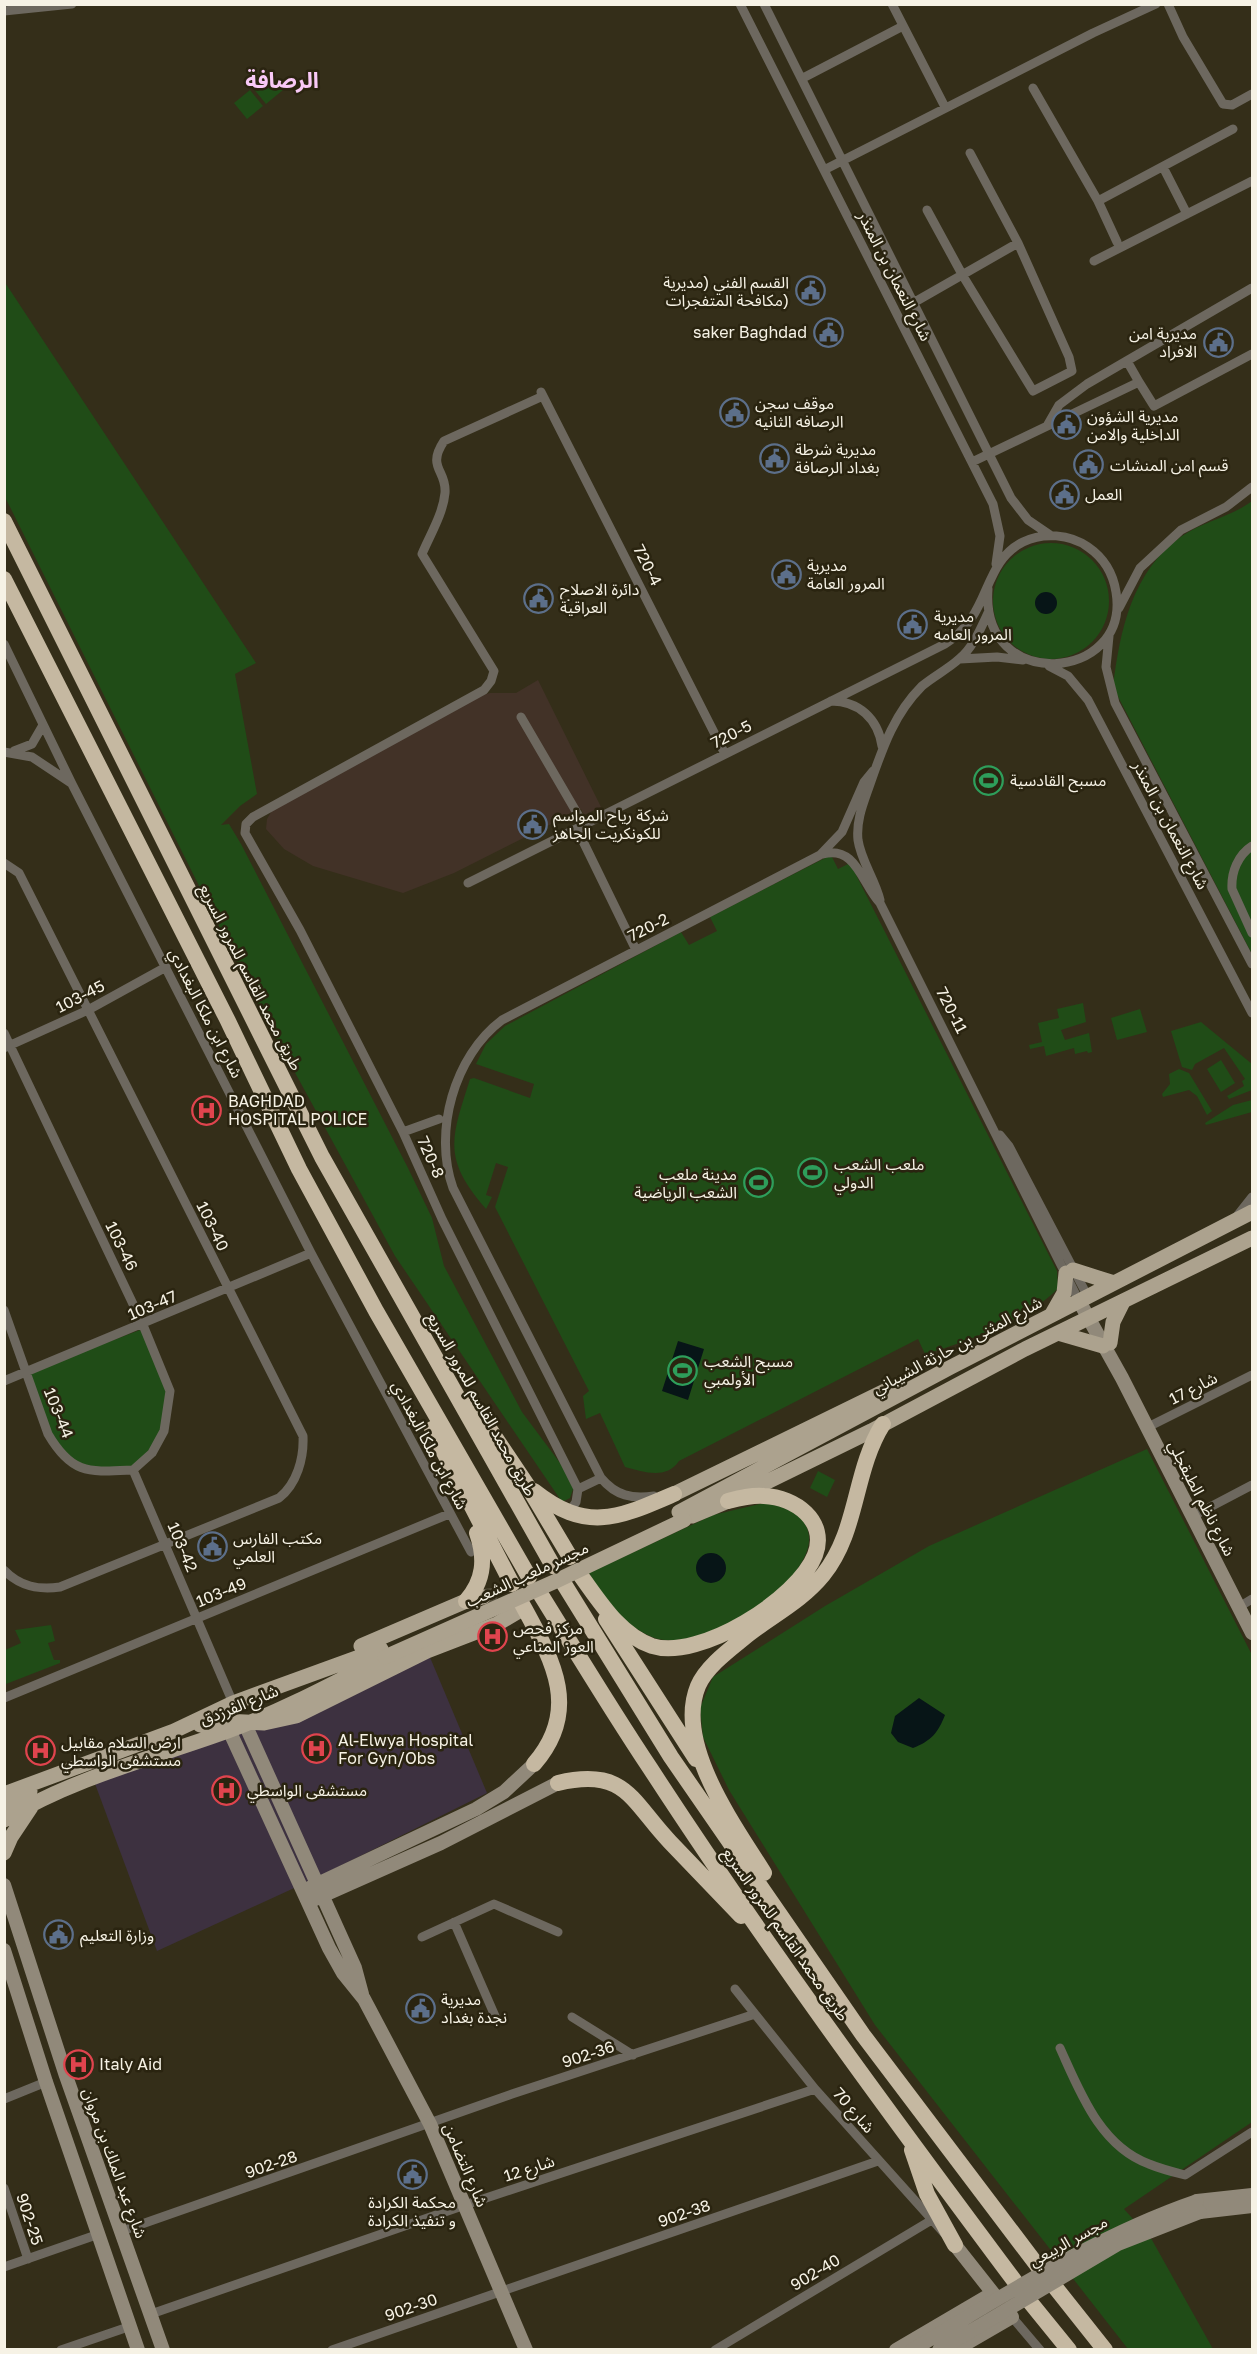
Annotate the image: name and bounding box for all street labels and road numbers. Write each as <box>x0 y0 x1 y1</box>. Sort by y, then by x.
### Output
street label: شارع النعمان بن المنذر <box>851 207 936 346</box>
street label: 720-4 <box>629 541 667 589</box>
street label: 720-5 <box>707 715 755 753</box>
street label: شارع النعمان بن المنذر <box>1126 756 1213 894</box>
street label: طريق محمد القاسم للمرور السريع <box>192 880 307 1075</box>
street label: 720-2 <box>624 908 672 946</box>
street label: شارع ابن ملكا البغدادي <box>162 945 247 1083</box>
street label: 103-45 <box>52 975 108 1017</box>
street label: 720-11 <box>932 984 972 1037</box>
street label: 720-8 <box>413 1133 449 1181</box>
street label: 103-40 <box>192 1198 234 1254</box>
street label: 103-46 <box>101 1218 143 1274</box>
street label: 103-47 <box>124 1286 180 1324</box>
street label: شارع المثنى بن حارثة الشيباني <box>869 1292 1047 1401</box>
street label: طريق محمد القاسم للمرور السريع <box>420 1309 541 1501</box>
street label: شارع 17 <box>1166 1367 1222 1411</box>
street label: شارع ابن ملكا البغدادي <box>385 1377 472 1514</box>
street label: 103-44 <box>40 1385 78 1441</box>
street label: شارع ناظم الطبقجلي <box>1161 1437 1240 1561</box>
street label: 103-42 <box>164 1519 202 1575</box>
street label: مجسر ملعب الشعب <box>463 1537 591 1611</box>
street label: 103-49 <box>193 1573 249 1611</box>
street label: شارع الفرزدق <box>197 1680 282 1733</box>
street label: طريق محمد القاسم للمرور السريع <box>716 1843 854 2026</box>
street label: 902-36 <box>559 2036 617 2072</box>
street label: شارع 70 <box>827 2083 879 2139</box>
street label: شارع عبد الملك بن مروان <box>76 2085 152 2242</box>
street label: شارع التضامن <box>437 2120 493 2211</box>
street label: 902-28 <box>242 2146 300 2182</box>
street label: شارع 12 <box>501 2150 558 2188</box>
street label: 902-25 <box>12 2190 48 2248</box>
street label: 902-38 <box>655 2195 713 2231</box>
street label: مجسر الربيعي <box>1025 2211 1112 2273</box>
street label: 902-40 <box>786 2249 844 2295</box>
street label: 902-30 <box>382 2289 440 2325</box>

